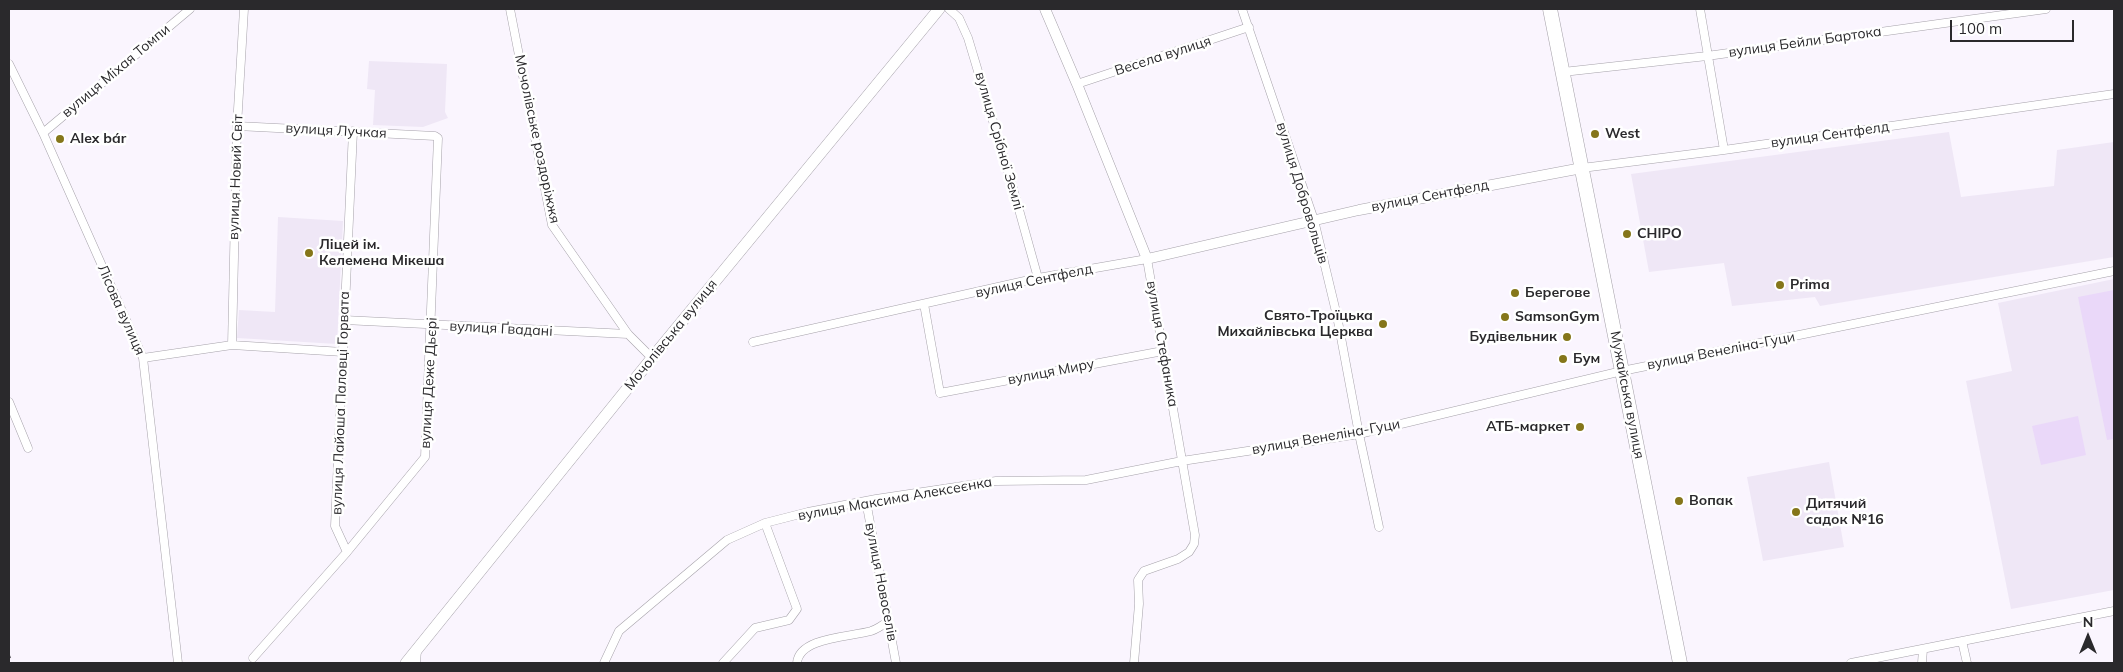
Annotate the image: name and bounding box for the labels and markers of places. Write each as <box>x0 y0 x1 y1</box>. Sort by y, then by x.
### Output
place label: West <box>1605 126 1640 142</box>
marker: West <box>1589 128 1601 140</box>
place label: Alex bár <box>70 131 126 147</box>
marker: Alex bár <box>54 133 66 145</box>
place label: CHIPO <box>1637 226 1682 242</box>
marker: CHIPO <box>1621 228 1633 240</box>
place label: Ліцей ім. Келемена Мікеша <box>319 237 444 270</box>
marker: Ліцей ім. Келемена Мікеша <box>303 247 315 259</box>
place label: Prima <box>1790 277 1830 293</box>
marker: Prima <box>1774 279 1786 291</box>
place label: Берегове <box>1525 285 1590 301</box>
marker: Берегове <box>1509 287 1521 299</box>
place label: Свято-Троїцька Михайлівська Церква <box>1217 308 1373 341</box>
place label: SamsonGym <box>1515 309 1600 325</box>
marker: SamsonGym <box>1499 311 1511 323</box>
marker: Свято-Троїцька Михайлівська Церква <box>1377 318 1389 330</box>
place label: Будівельник <box>1469 329 1557 345</box>
marker: Будівельник <box>1561 331 1573 343</box>
place label: Бум <box>1573 351 1600 367</box>
marker: Бум <box>1557 353 1569 365</box>
place label: АТБ-маркет <box>1486 419 1570 435</box>
marker: АТБ-маркет <box>1574 421 1586 433</box>
place label: Вопак <box>1689 493 1733 509</box>
marker: Вопак <box>1673 495 1685 507</box>
place label: Дитячий садок №16 <box>1806 496 1884 528</box>
marker: Дитячий садок №16 <box>1790 506 1802 518</box>

